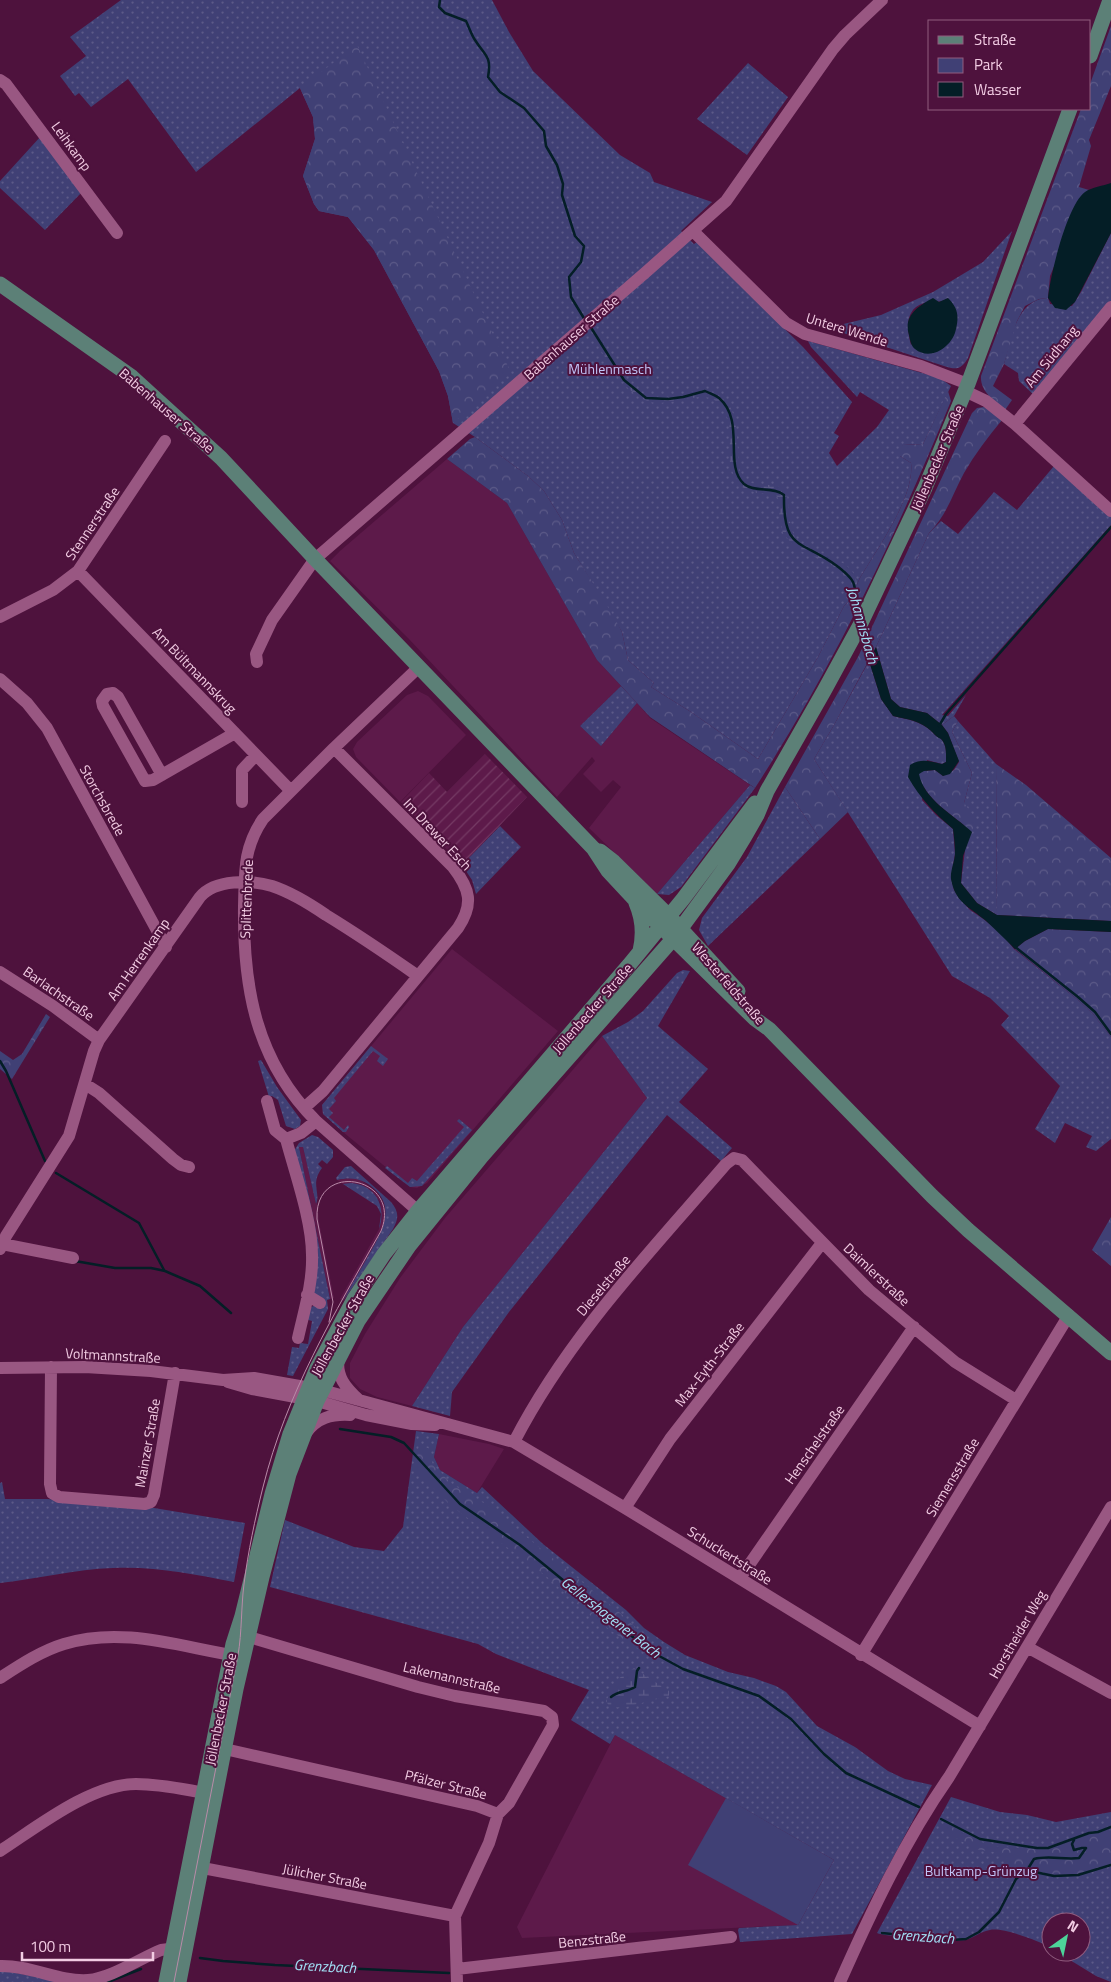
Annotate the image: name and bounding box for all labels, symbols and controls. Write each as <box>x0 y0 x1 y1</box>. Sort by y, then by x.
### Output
legend <box>928 20 1091 110</box>
text: Straße <box>974 28 1016 51</box>
text: Park <box>974 53 1003 76</box>
text: Wasser <box>974 78 1021 101</box>
street label: Leihkamp <box>47 117 97 175</box>
street label: Babenhauser Straße <box>519 290 623 384</box>
street label: Untere Wende <box>804 307 890 351</box>
street label: Am Südhang <box>1019 320 1083 392</box>
park label: Mühlenmasch <box>568 358 652 379</box>
street label: Babenhauser Straße <box>115 363 219 457</box>
street label: Jöllenbecker Straße <box>905 402 969 514</box>
street label: Stennerstraße <box>60 482 124 564</box>
water label: Johannisbach <box>841 584 885 667</box>
street label: Am Bültmannskrug <box>148 622 242 718</box>
street label: Storchsbrede <box>75 761 131 839</box>
street label: Im Drewer Esch <box>399 793 477 875</box>
street label: Splittenbrede <box>234 859 258 939</box>
street label: Am Herrenkamp <box>102 913 174 1005</box>
street label: Westerfeldstraße <box>687 937 771 1029</box>
street label: Jöllenbecker Straße <box>547 958 637 1058</box>
street label: Barlachstraße <box>19 961 99 1025</box>
street label: Daimlerstraße <box>839 1238 915 1310</box>
street label: Dieselstraße <box>571 1250 635 1320</box>
street label: Jöllenbecker Straße <box>305 1270 379 1380</box>
street label: Max-Eyth-Straße <box>669 1317 749 1411</box>
street label: Voltmannstraße <box>65 1342 161 1368</box>
street label: Mainzer Straße <box>129 1397 165 1489</box>
street label: Henschelstraße <box>779 1400 849 1488</box>
street label: Siemensstraße <box>920 1433 984 1521</box>
street label: Schuckertstraße <box>684 1521 776 1589</box>
water label: Gellershagener Bach <box>556 1571 666 1664</box>
street label: Horstheider Weg <box>983 1586 1051 1682</box>
street label: Jöllenbecker Straße <box>199 1651 241 1767</box>
street label: Lakemannstraße <box>401 1656 503 1698</box>
street label: Pfälzer Straße <box>403 1764 489 1804</box>
street label: Jülicher Straße <box>281 1858 369 1894</box>
park label: Bultkamp-Grünzug <box>925 1860 1037 1881</box>
north arrow <box>1041 1912 1091 1962</box>
text: N <box>1064 1914 1083 1937</box>
water label: Grenzbach <box>891 1922 955 1950</box>
street label: Benzstraße <box>557 1925 627 1953</box>
scale bar <box>22 1930 154 1962</box>
text: 100 m <box>30 1935 71 1958</box>
water label: Grenzbach <box>293 1953 357 1979</box>

